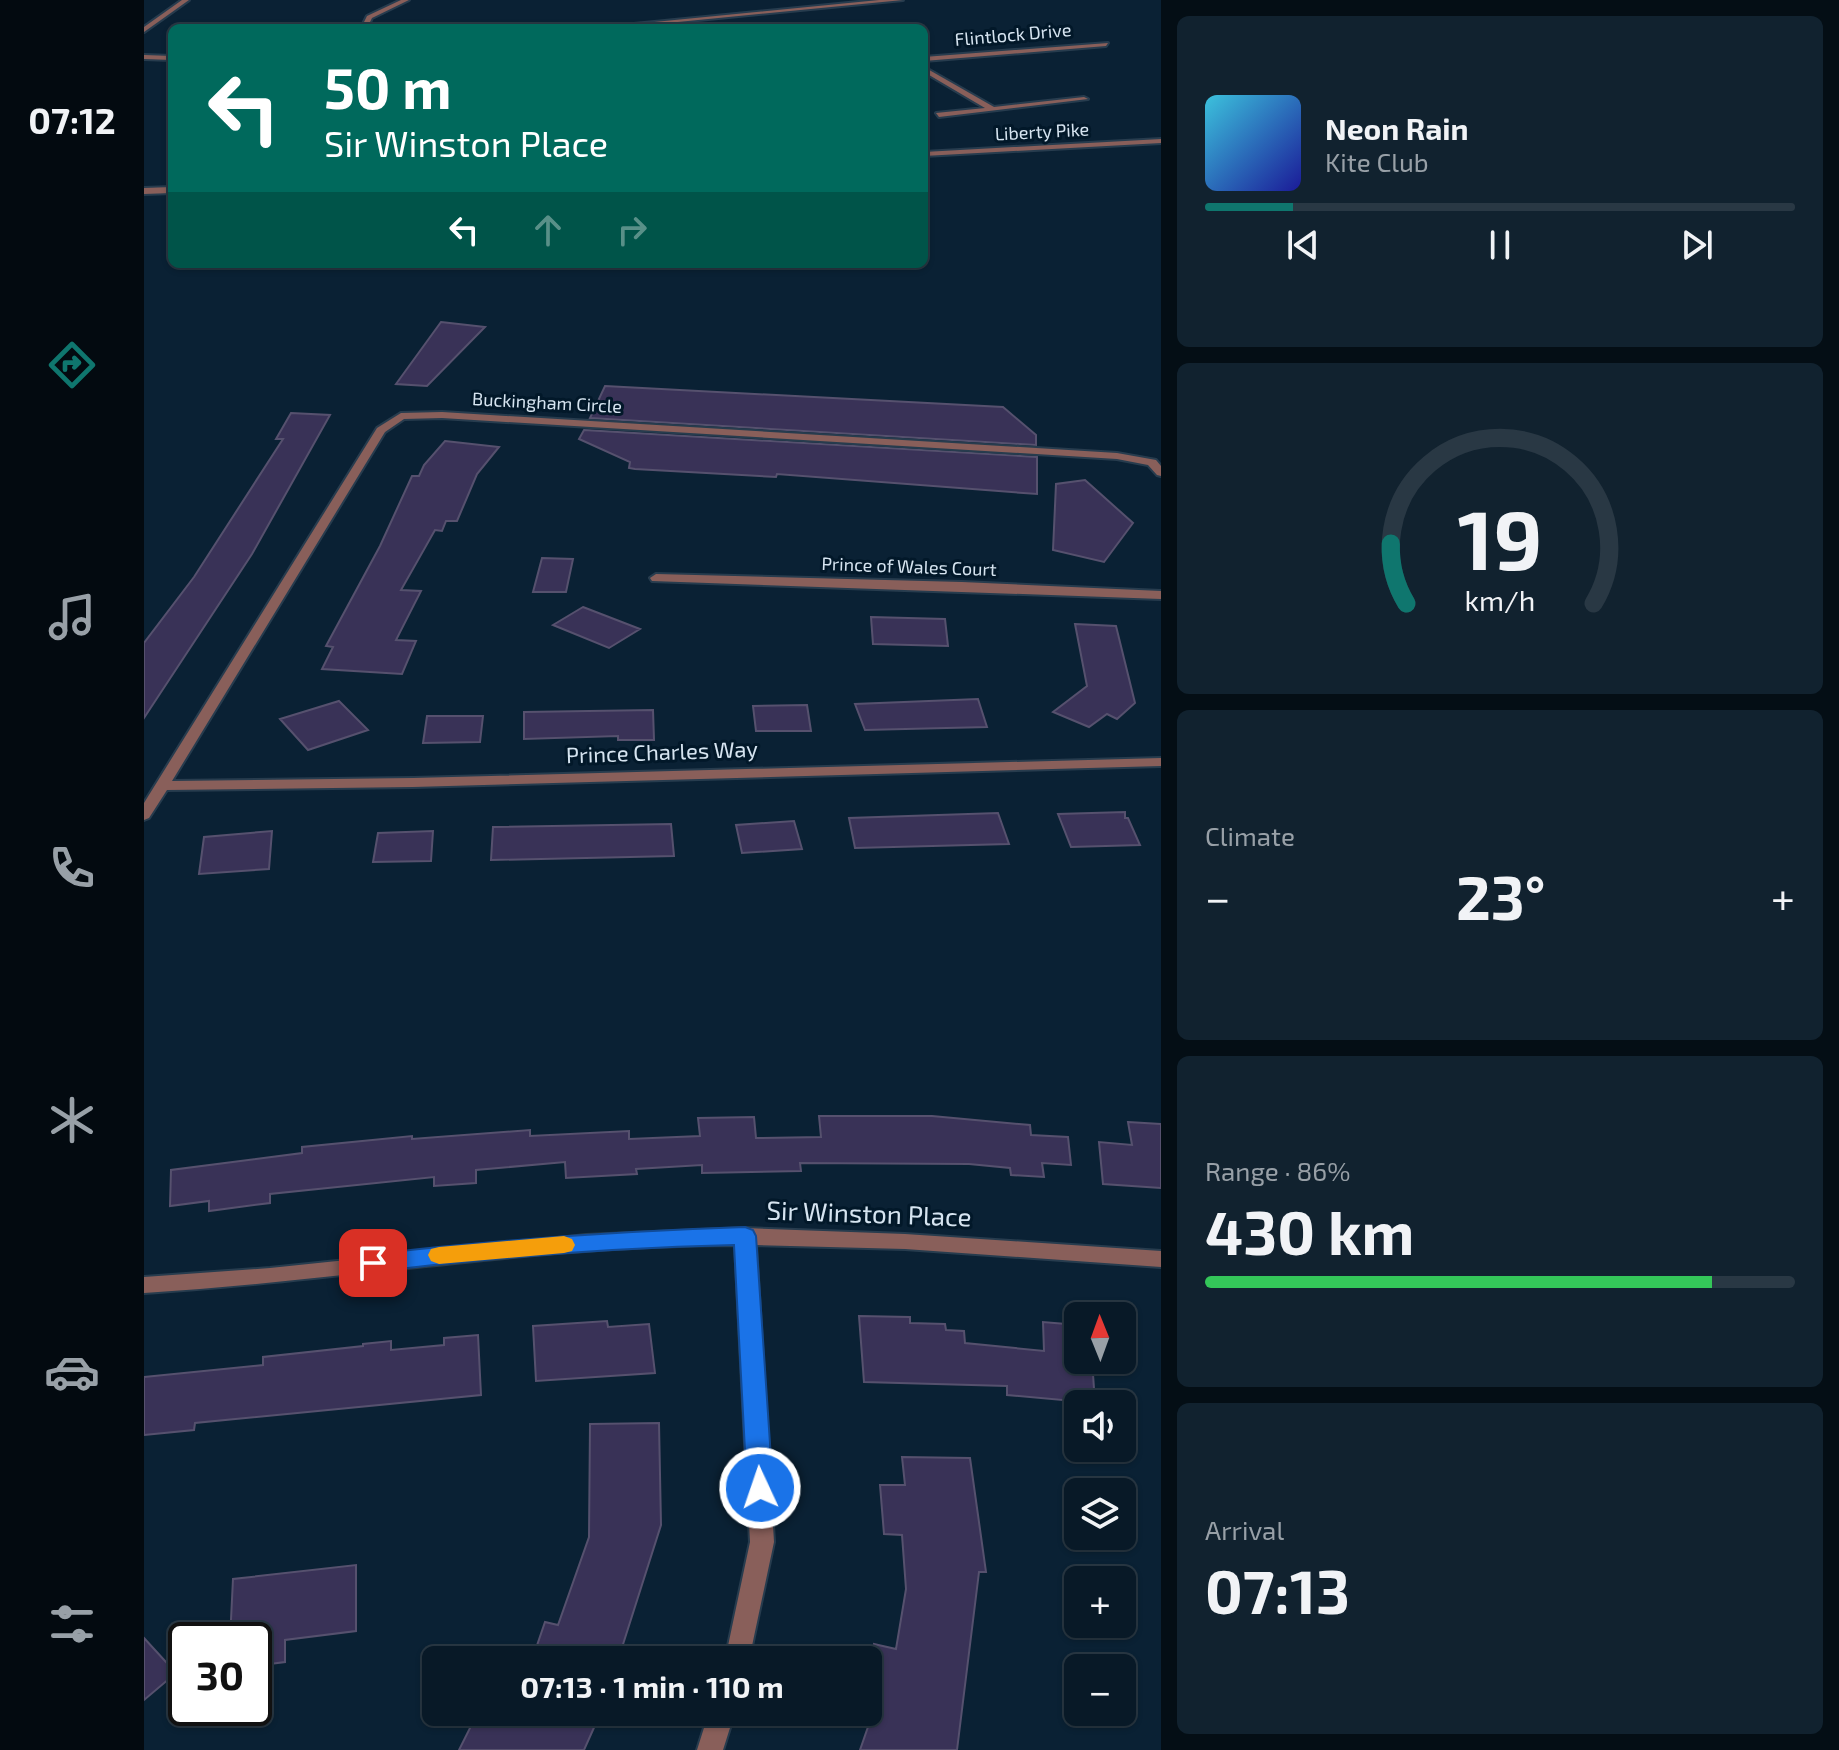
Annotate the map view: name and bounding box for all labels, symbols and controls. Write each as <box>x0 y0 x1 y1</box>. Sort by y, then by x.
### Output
street label: Flintlock Drive <box>954 18 1072 50</box>
text: 50 m <box>324 53 452 120</box>
icon: left <box>192 56 296 160</box>
text: 07:12 <box>28 98 116 141</box>
text: Neon Rain <box>1325 110 1469 146</box>
street label: Liberty Pike <box>994 118 1090 144</box>
text: Sir Winston Place <box>324 121 608 164</box>
text: Kite Club <box>1325 146 1429 177</box>
icon: left <box>442 208 486 252</box>
icon: ahead <box>526 208 570 252</box>
icon: right <box>610 208 654 252</box>
icon: previous <box>1281 223 1325 267</box>
icon: pause <box>1478 223 1522 267</box>
icon: next <box>1675 223 1719 267</box>
icon: directions <box>44 337 100 393</box>
street label: Buckingham Circle <box>472 387 623 417</box>
text: 19 <box>1457 487 1543 587</box>
street label: Prince of Wales Court <box>821 552 997 580</box>
text: km/h <box>1465 582 1535 617</box>
icon: music <box>44 589 100 645</box>
street label: Prince Charles Way <box>566 735 759 767</box>
text: Climate <box>1205 820 1295 851</box>
icon: phone <box>44 840 100 896</box>
text: 23° <box>1456 860 1546 932</box>
text: − <box>1205 870 1231 923</box>
text: + <box>1771 870 1795 923</box>
icon: climate <box>44 1092 100 1148</box>
text: Range · 86% <box>1205 1155 1350 1186</box>
street label: Sir Winston Place <box>766 1193 972 1232</box>
text: 430 km <box>1205 1195 1414 1267</box>
pin <box>339 1229 407 1297</box>
icon: arrive <box>351 1241 395 1285</box>
north arrow <box>1064 1302 1136 1374</box>
map controls <box>1064 1302 1136 1726</box>
icon: car <box>44 1344 100 1400</box>
button: sound <box>1064 1390 1136 1462</box>
position arrow <box>718 1446 802 1530</box>
button: layers <box>1064 1478 1136 1550</box>
text: Arrival <box>1205 1514 1284 1545</box>
text: 07:13 <box>1205 1554 1350 1626</box>
button: + <box>1064 1566 1136 1638</box>
icon: filters <box>44 1596 100 1652</box>
speed limit sign: 30 <box>168 1622 272 1726</box>
button: − <box>1064 1654 1136 1726</box>
text: 07:13 · 1 min · 110 m <box>520 1668 784 1704</box>

